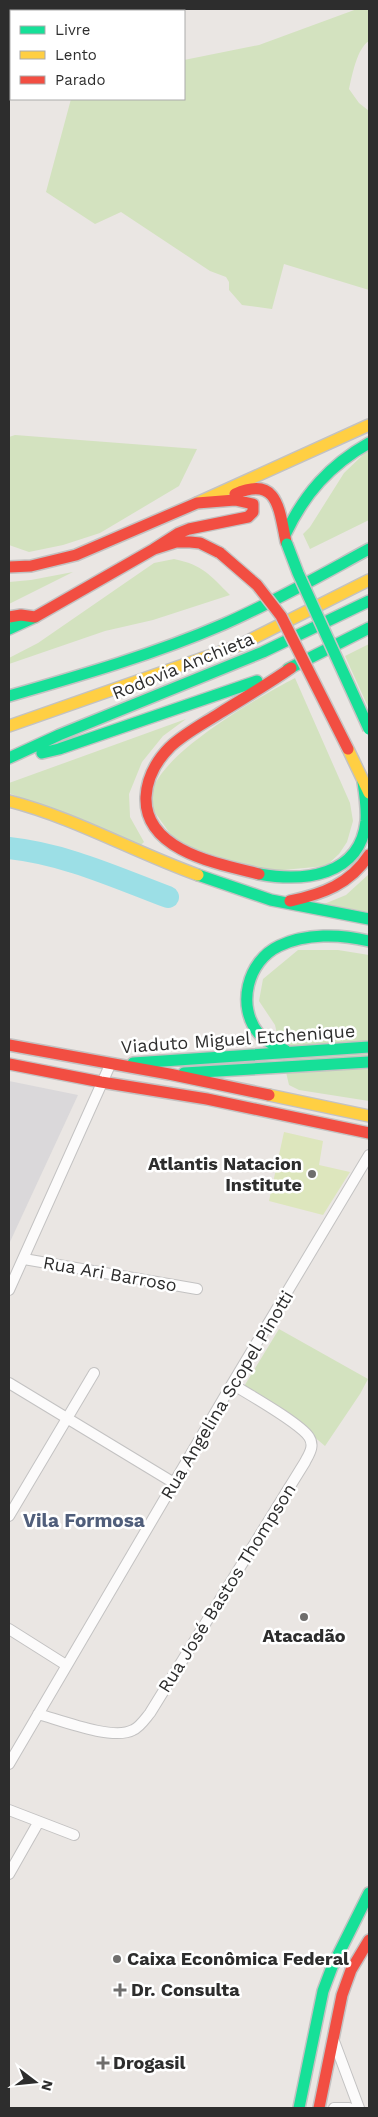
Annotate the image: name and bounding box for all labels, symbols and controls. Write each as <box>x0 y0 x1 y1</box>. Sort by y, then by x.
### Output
legend <box>10 10 185 100</box>
text: Livre <box>55 21 90 39</box>
text: Lento <box>55 46 97 64</box>
text: Parado <box>55 71 105 89</box>
street label: Rodovia Anchieta <box>109 628 257 704</box>
street label: Viaduto Miguel Etchenique <box>120 1020 356 1057</box>
place label: Atlantis Natacion Institute <box>148 1153 302 1195</box>
marker: Atlantis Natacion Institute <box>306 1168 318 1180</box>
street label: Rua Ari Barroso <box>41 1251 179 1296</box>
street label: Rua Angelina Scopel Pinotti <box>156 1287 297 1503</box>
street label: Rua José Bastos Thompson <box>153 1479 300 1696</box>
district label: Vila Formosa <box>23 1509 145 1532</box>
marker: Atacadão <box>298 1611 310 1623</box>
place label: Atacadão <box>262 1625 346 1646</box>
place label: Caixa Econômica Federal <box>127 1948 349 1969</box>
marker: Caixa Econômica Federal <box>111 1953 123 1965</box>
place label: Dr. Consulta <box>131 1979 240 2000</box>
marker: Dr. Consulta <box>113 1983 127 1997</box>
place label: Drogasil <box>113 2052 186 2073</box>
north arrow <box>10 2057 60 2107</box>
marker: Drogasil <box>97 2057 109 2069</box>
text: N <box>38 2078 57 2093</box>

